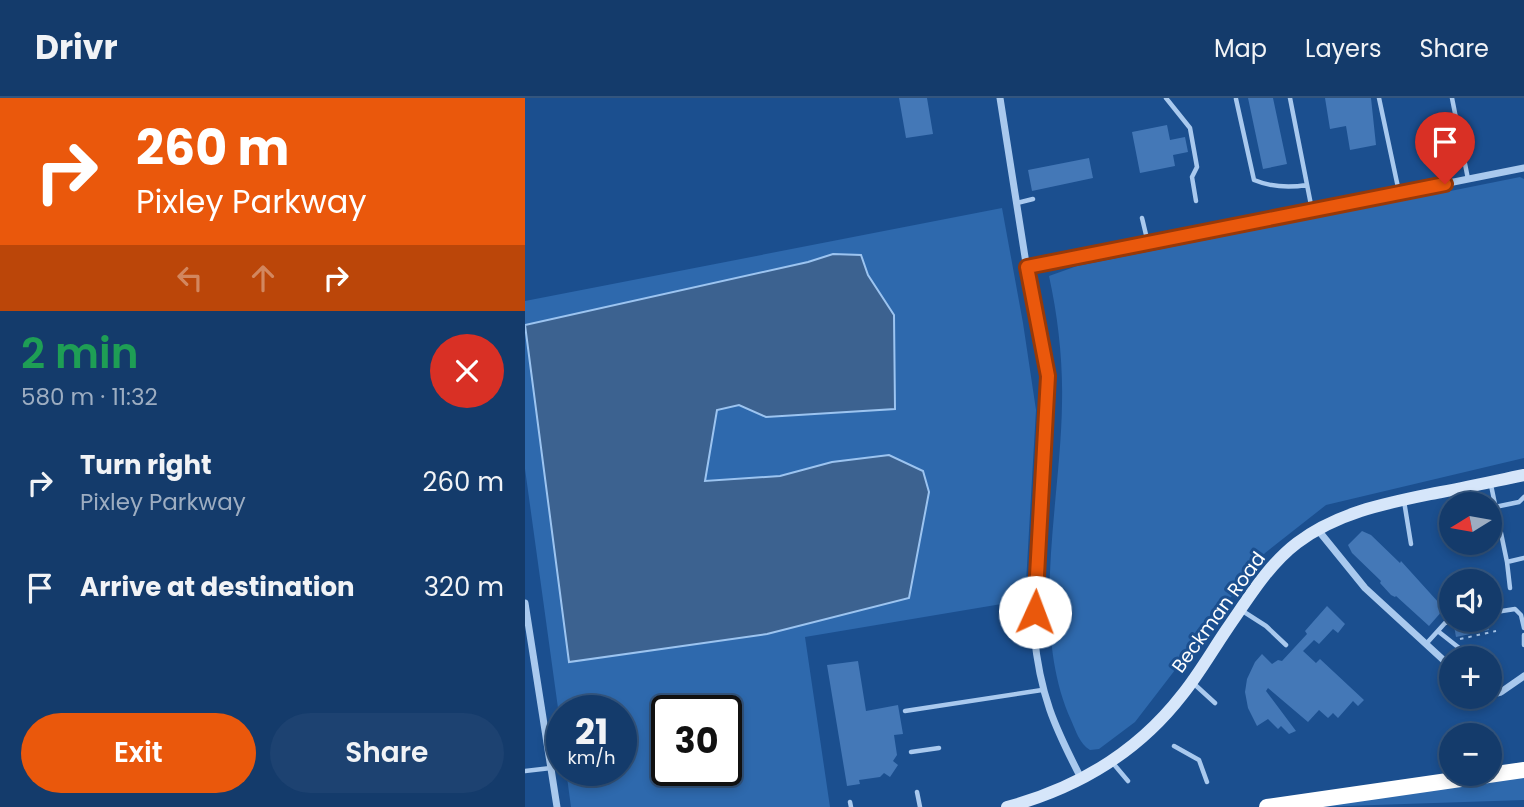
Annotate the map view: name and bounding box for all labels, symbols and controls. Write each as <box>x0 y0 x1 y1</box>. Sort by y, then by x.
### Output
text: Drivr <box>35 24 118 71</box>
text: Map <box>1214 32 1267 65</box>
text: Layers <box>1305 32 1381 65</box>
text: Share <box>1419 32 1489 65</box>
pin <box>1415 112 1475 184</box>
text: 260 m <box>136 114 289 182</box>
icon: arrive <box>1426 123 1464 161</box>
icon: right <box>21 126 112 217</box>
text: Pixley Parkway <box>136 179 366 224</box>
icon: left <box>171 259 209 297</box>
icon: ahead <box>244 259 282 297</box>
icon: right <box>317 259 355 297</box>
text: 2 min <box>21 324 139 383</box>
button: close <box>430 334 504 408</box>
text: 580 m · 11:32 <box>21 381 158 413</box>
text: Turn right <box>80 447 212 483</box>
icon: right <box>21 464 59 502</box>
text: 260 m <box>422 464 504 500</box>
text: Pixley Parkway <box>80 486 246 518</box>
north arrow <box>1439 492 1501 555</box>
map controls <box>1439 492 1502 786</box>
street label: Beckman Road <box>1165 546 1272 678</box>
icon: arrive <box>21 569 59 607</box>
text: Arrive at destination <box>80 569 355 605</box>
text: 320 m <box>424 569 504 605</box>
button: sound <box>1439 569 1502 632</box>
position arrow <box>998 575 1072 649</box>
button: + <box>1439 646 1502 709</box>
speed limit sign: 30 <box>651 695 742 786</box>
text: 21 <box>575 707 608 756</box>
button: Exit <box>21 713 256 793</box>
button: Share <box>270 713 504 793</box>
button: − <box>1439 723 1502 786</box>
text: km/h <box>568 745 615 770</box>

